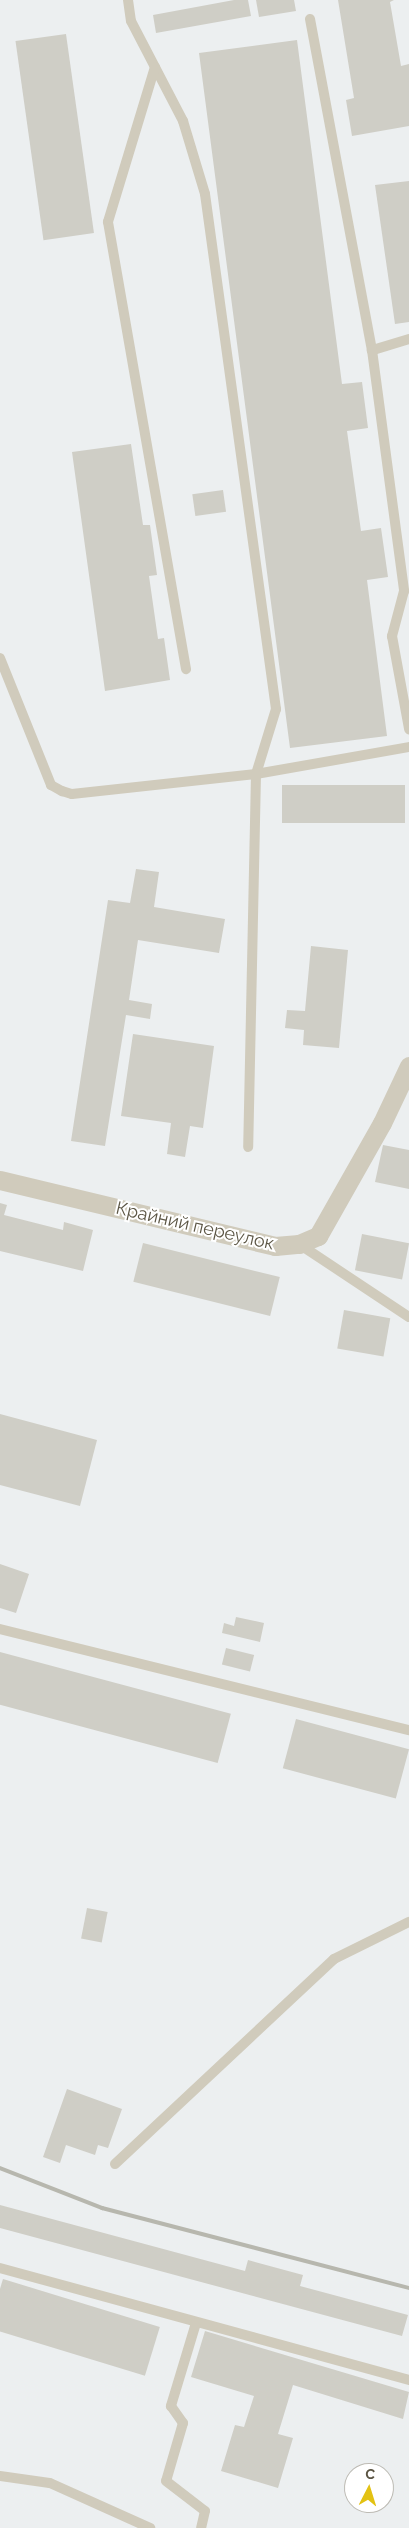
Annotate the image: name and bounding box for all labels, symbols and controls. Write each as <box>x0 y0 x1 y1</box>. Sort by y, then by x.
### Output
street label: Крайний переулок <box>114 1197 276 1255</box>
north arrow <box>344 2463 394 2513</box>
text: С <box>365 2466 376 2482</box>

